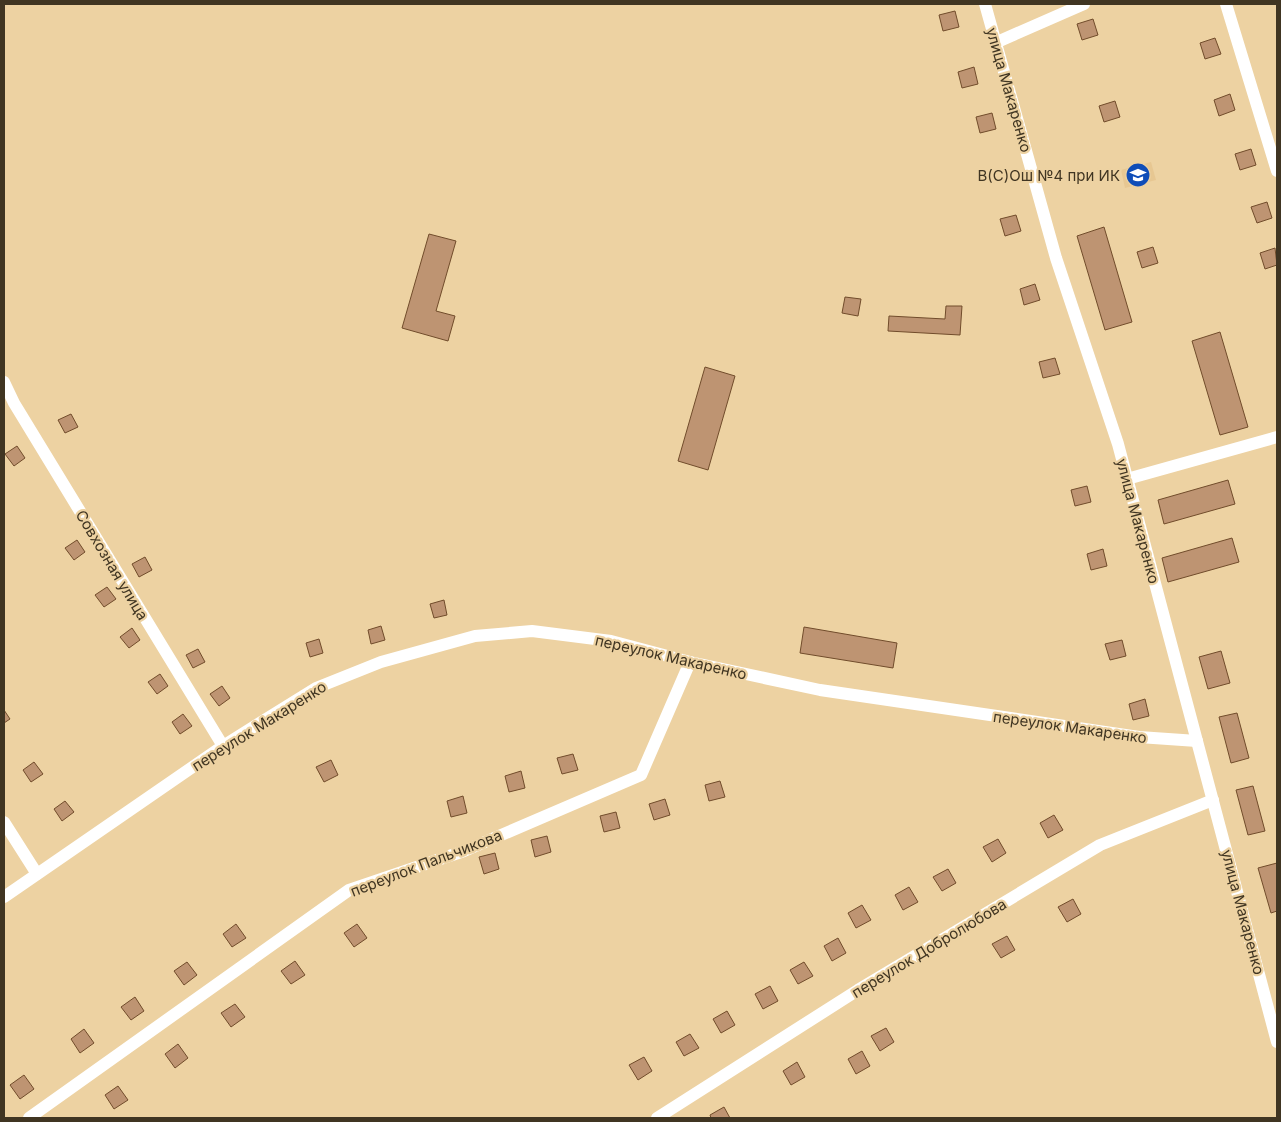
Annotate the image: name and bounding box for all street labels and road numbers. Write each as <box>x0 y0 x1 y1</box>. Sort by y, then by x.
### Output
street label: улица Макаренко <box>982 25 1036 155</box>
street label: улица Макаренко <box>1112 456 1164 586</box>
street label: Совхозная улица <box>72 506 152 624</box>
street label: переулок Макаренко <box>593 630 749 684</box>
street label: переулок Макаренко <box>188 677 330 775</box>
street label: переулок Макаренко <box>992 707 1148 747</box>
street label: переулок Пальчикова <box>348 825 504 901</box>
street label: улица Макаренко <box>1217 847 1269 977</box>
street label: переулок Добролюбова <box>848 894 1010 1002</box>

